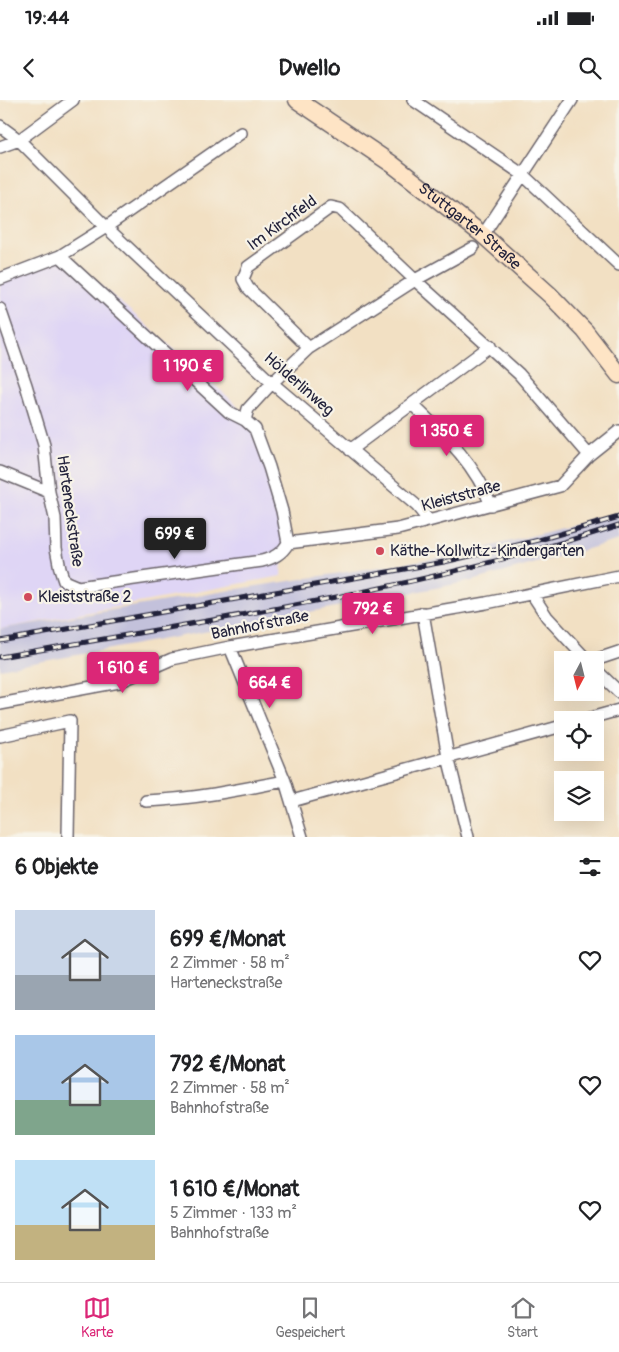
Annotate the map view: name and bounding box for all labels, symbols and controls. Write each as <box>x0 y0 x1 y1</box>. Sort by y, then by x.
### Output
text: 19:44 <box>25 6 69 30</box>
icon: back <box>15 54 43 82</box>
text: Dwello <box>279 54 340 82</box>
icon: search <box>576 54 604 82</box>
street label: Stuttgarter Straße <box>414 178 525 274</box>
street label: Im Kirchfeld <box>243 191 321 255</box>
street label: Hölderlinweg <box>260 348 338 420</box>
pin: 1 190 € <box>142 350 234 392</box>
text: 1 190 € <box>163 356 213 376</box>
pin: 1 350 € <box>401 414 493 457</box>
text: 1 350 € <box>421 421 473 441</box>
street label: Harteneckstraße <box>52 454 88 568</box>
street label: Kleiststraße <box>419 476 503 516</box>
pin: 699 € <box>140 518 210 560</box>
text: 699 € <box>155 524 195 544</box>
place label: Käthe-Kollwitz-Kindergarten <box>390 541 584 561</box>
marker: Käthe-Kollwitz-Kindergarten <box>374 545 386 557</box>
place label: Kleiststraße 2 <box>38 587 132 607</box>
marker: Kleiststraße 2 <box>22 591 34 603</box>
pin: 792 € <box>338 592 408 635</box>
text: 792 € <box>353 599 393 619</box>
street label: Bahnhofstraße <box>209 606 311 644</box>
north arrow <box>554 651 604 701</box>
map controls <box>554 651 604 821</box>
pin: 1 610 € <box>77 652 169 694</box>
text: 1 610 € <box>98 658 148 678</box>
pin: 664 € <box>235 666 305 709</box>
text: 664 € <box>249 673 291 693</box>
button: locate <box>554 711 604 761</box>
button: layers <box>554 771 604 821</box>
icon: filters <box>576 853 604 881</box>
text: 6 Objekte <box>15 854 98 881</box>
text: 699 €/Monat <box>170 926 285 953</box>
icon: home <box>55 930 115 990</box>
icon: heart <box>576 946 604 974</box>
text: 2 Zimmer · 58 m² <box>170 953 290 973</box>
text: Harteneckstraße <box>170 973 282 993</box>
text: 792 €/Monat <box>170 1051 285 1078</box>
icon: home <box>55 1055 115 1115</box>
icon: heart <box>576 1071 604 1099</box>
text: 2 Zimmer · 58 m² <box>170 1078 290 1098</box>
text: Bahnhofstraße <box>170 1098 269 1118</box>
text: 1 610 €/Monat <box>170 1176 299 1203</box>
icon: home <box>55 1180 115 1240</box>
icon: heart <box>576 1196 604 1224</box>
text: 5 Zimmer · 133 m² <box>170 1203 297 1223</box>
text: Bahnhofstraße <box>170 1223 269 1243</box>
tab: Karte <box>81 1294 113 1341</box>
tab: Gespeichert <box>275 1294 345 1341</box>
tab: Start <box>507 1294 538 1341</box>

